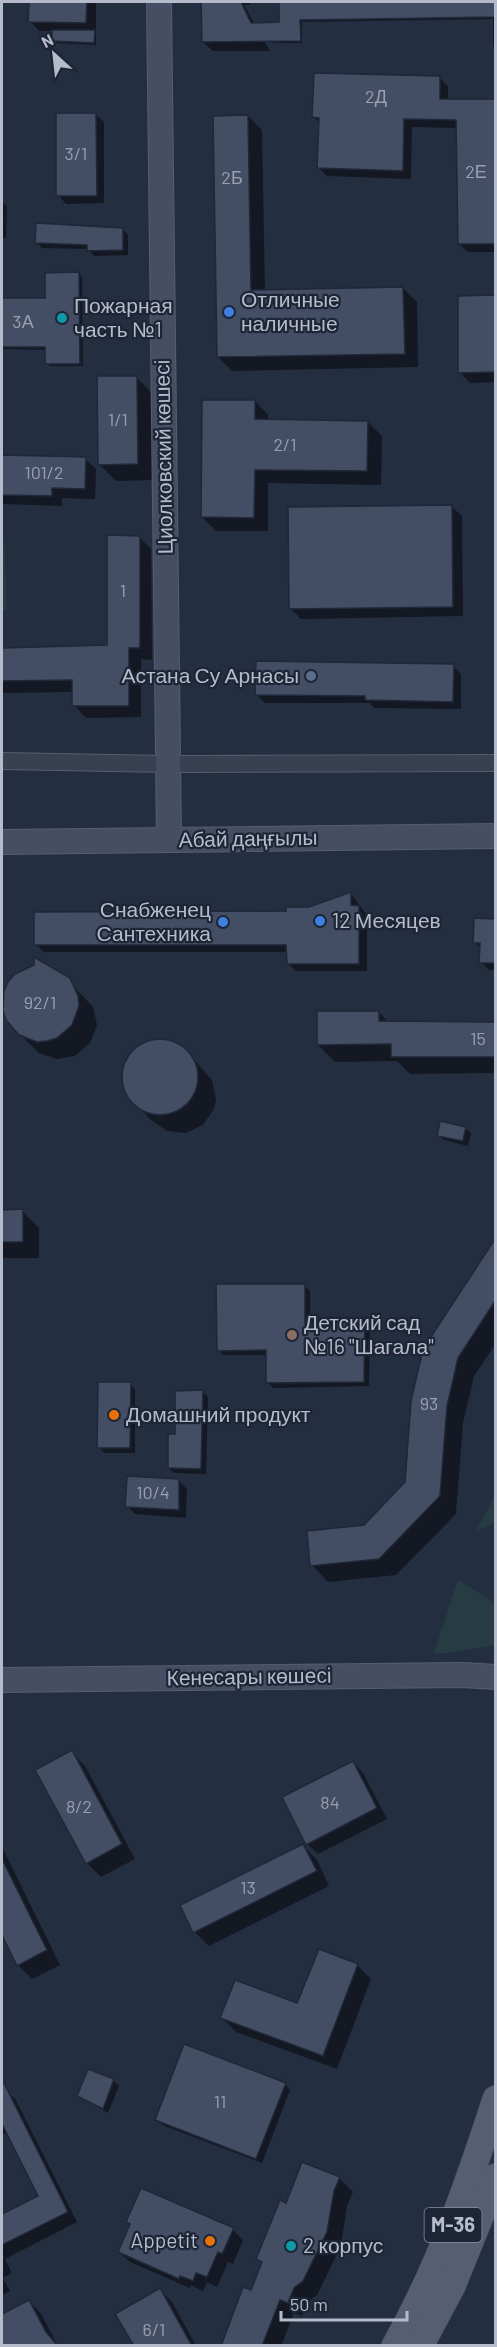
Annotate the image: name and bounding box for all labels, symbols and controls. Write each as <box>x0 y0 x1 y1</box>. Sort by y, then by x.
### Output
north arrow <box>24 24 84 84</box>
text: N <box>38 29 56 51</box>
house number: 2Д <box>365 85 387 107</box>
house number: 3/1 <box>65 142 87 164</box>
house number: 2Е <box>465 160 487 182</box>
house number: 2Б <box>221 166 243 188</box>
place label: Отличные наличные <box>241 286 340 335</box>
place label: Пожарная часть №1 <box>74 292 173 341</box>
marker: Отличные наличные <box>222 305 236 319</box>
house number: 3А <box>12 310 34 332</box>
marker: Пожарная часть №1 <box>55 311 69 325</box>
street label: Циолковский көшесі <box>148 359 177 555</box>
house number: 1/1 <box>108 408 128 430</box>
house number: 2/1 <box>273 433 297 455</box>
house number: 101/2 <box>24 461 64 483</box>
house number: 1 <box>120 579 126 601</box>
place label: Астана Су Арнасы <box>122 662 299 687</box>
marker: Астана Су Арнасы <box>304 669 318 683</box>
street label: Абай даңғылы <box>178 824 318 851</box>
place label: Снабженец Сантехника <box>97 896 211 945</box>
place label: 12 Месяцев <box>332 907 441 932</box>
marker: 12 Месяцев <box>313 914 327 928</box>
marker: Снабженец Сантехника <box>216 915 230 929</box>
house number: 92/1 <box>24 991 56 1013</box>
house number: 15 <box>470 1027 486 1049</box>
place label: Детский сад №16 "Шагала" <box>304 1309 434 1358</box>
marker: Детский сад №16 "Шагала" <box>285 1328 299 1342</box>
house number: 93 <box>420 1392 438 1414</box>
place label: Домашний продукт <box>126 1401 311 1426</box>
marker: Домашний продукт <box>107 1408 121 1422</box>
house number: 10/4 <box>136 1481 170 1503</box>
street label: Кенесары көшесі <box>166 1662 332 1689</box>
house number: 84 <box>320 1791 340 1813</box>
house number: 8/2 <box>66 1795 92 1817</box>
house number: 13 <box>240 1876 256 1898</box>
house number: 11 <box>214 2090 226 2112</box>
road number: M-36 <box>424 2208 482 2242</box>
place label: Appetit <box>131 2227 198 2252</box>
place label: 2 корпус <box>303 2232 383 2257</box>
marker: Appetit <box>203 2234 217 2248</box>
marker: 2 корпус <box>284 2239 298 2253</box>
scale bar <box>281 2284 407 2322</box>
text: 50 m <box>290 2293 328 2315</box>
house number: 6/1 <box>143 2318 165 2340</box>

